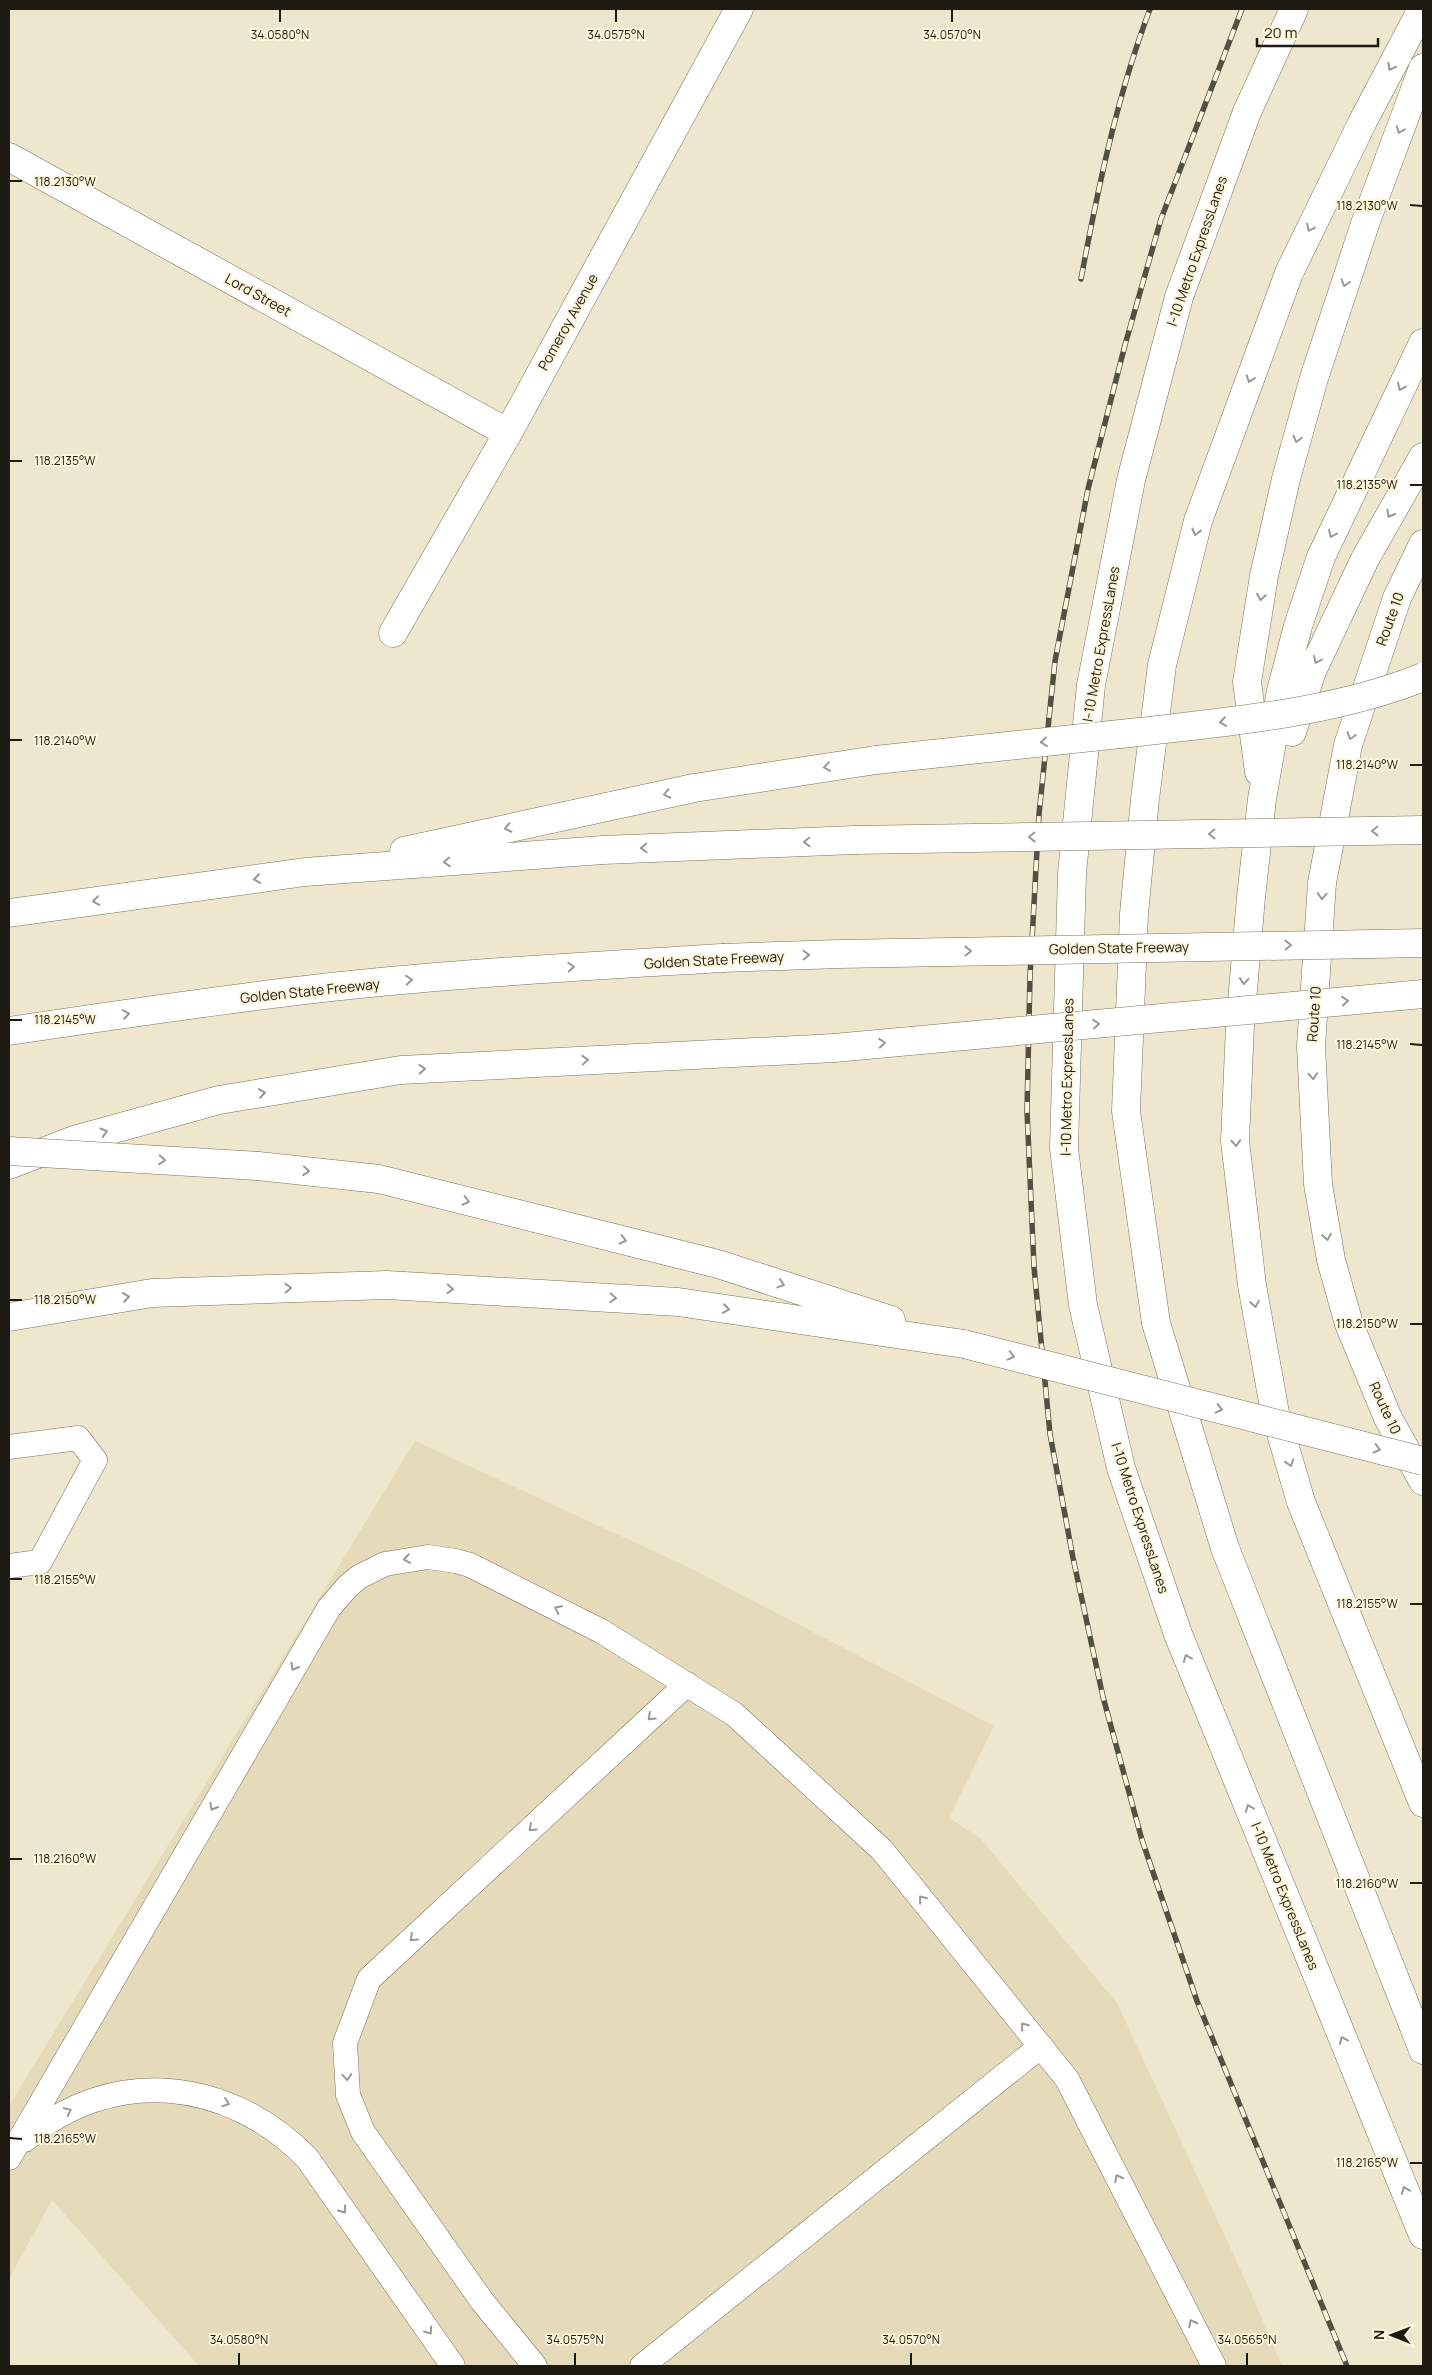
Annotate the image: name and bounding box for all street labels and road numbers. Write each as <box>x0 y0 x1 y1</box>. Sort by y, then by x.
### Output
street label: I-10 Metro ExpressLanes <box>1162 173 1231 328</box>
street label: Lord Street <box>222 269 295 321</box>
street label: Pomeroy Avenue <box>533 270 602 373</box>
street label: I-10 Metro ExpressLanes <box>1077 565 1124 723</box>
street label: Route 10 <box>1371 589 1408 648</box>
street label: Golden State Freeway <box>1049 937 1190 958</box>
street label: Golden State Freeway <box>643 946 785 973</box>
street label: Golden State Freeway <box>239 974 381 1007</box>
street label: Route 10 <box>1302 986 1325 1042</box>
street label: I-10 Metro ExpressLanes <box>1056 998 1077 1156</box>
street label: Route 10 <box>1365 1379 1406 1437</box>
street label: I-10 Metro ExpressLanes <box>1107 1440 1174 1596</box>
street label: I-10 Metro ExpressLanes <box>1247 1819 1324 1972</box>

